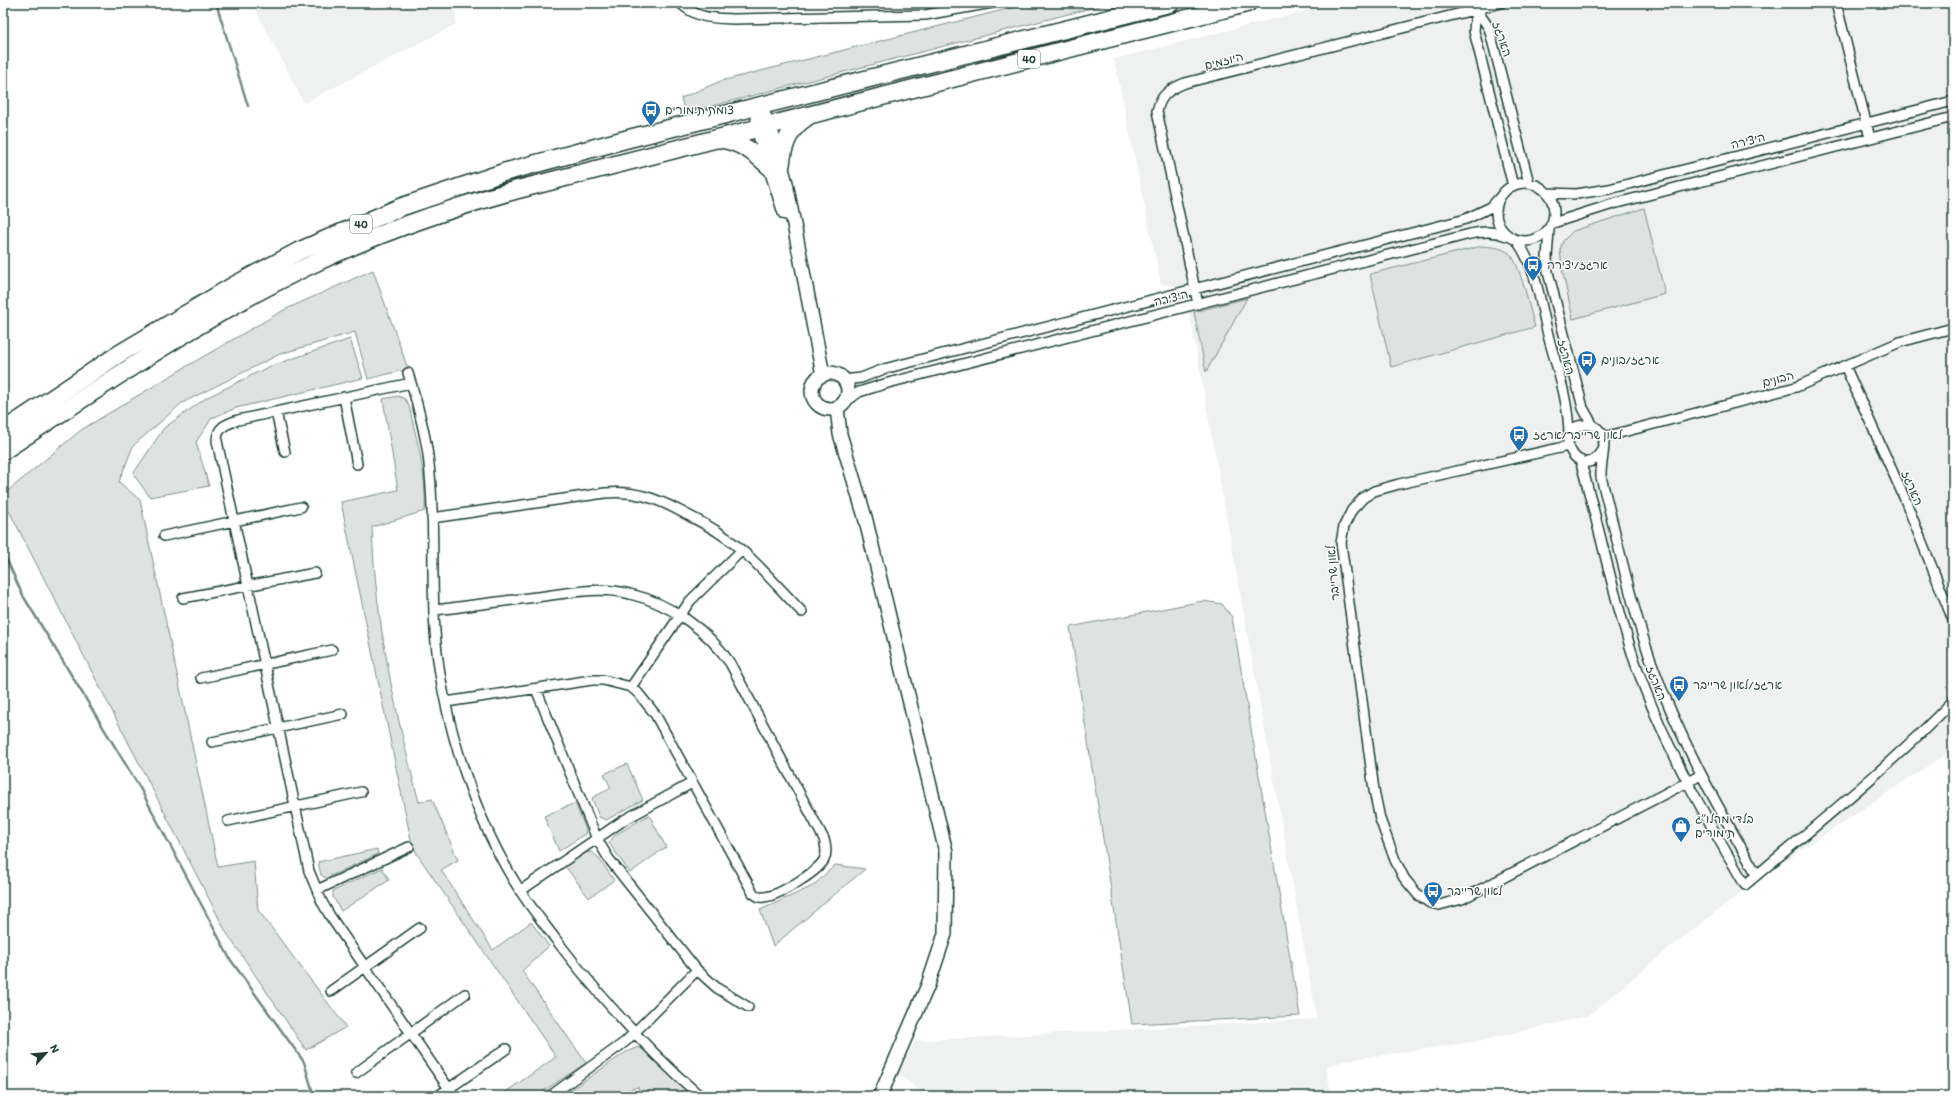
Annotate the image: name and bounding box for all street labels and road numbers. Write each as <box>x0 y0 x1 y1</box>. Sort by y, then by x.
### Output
street label: הארגז <box>1489 19 1515 59</box>
street label: היוזמים <box>1203 49 1245 73</box>
road number: 40 <box>1018 50 1040 68</box>
street label: היצירה <box>1729 130 1767 152</box>
road number: 40 <box>350 215 372 233</box>
street label: היצירה <box>1152 287 1190 309</box>
street label: הארגז <box>1555 338 1577 376</box>
street label: הבונים <box>1760 368 1796 390</box>
street label: הארגז <box>1898 468 1926 508</box>
street label: לאון שרייבר <box>1324 544 1343 601</box>
street label: הארגז <box>1643 663 1669 703</box>

